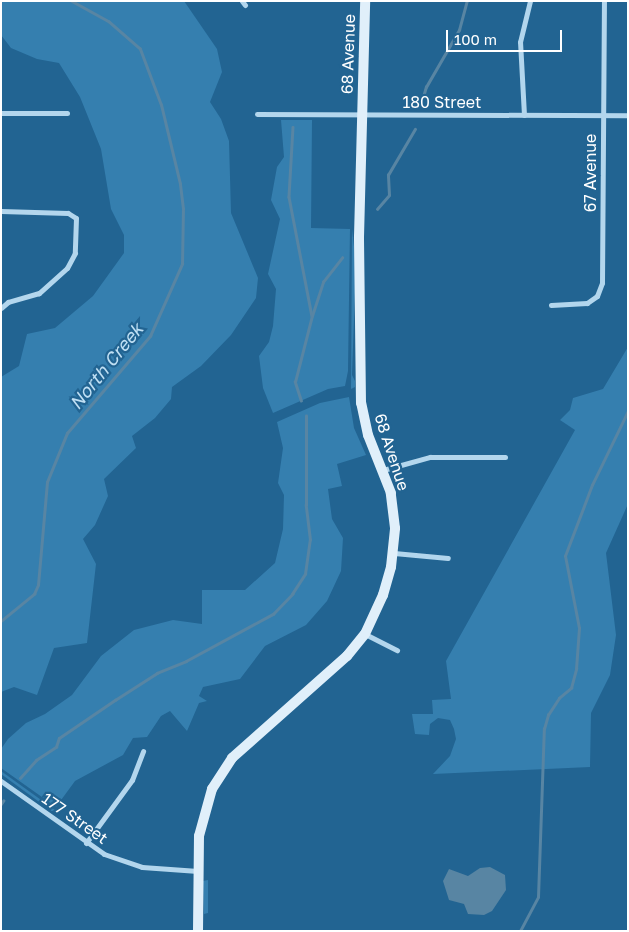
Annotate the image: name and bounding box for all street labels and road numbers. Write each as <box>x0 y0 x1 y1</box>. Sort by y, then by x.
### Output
street label: 68 Avenue <box>337 14 359 94</box>
street label: 180 Street <box>403 92 481 112</box>
street label: 67 Avenue <box>580 134 600 212</box>
street label: 68 Avenue <box>371 411 413 493</box>
street label: 177 Street <box>38 788 112 848</box>

